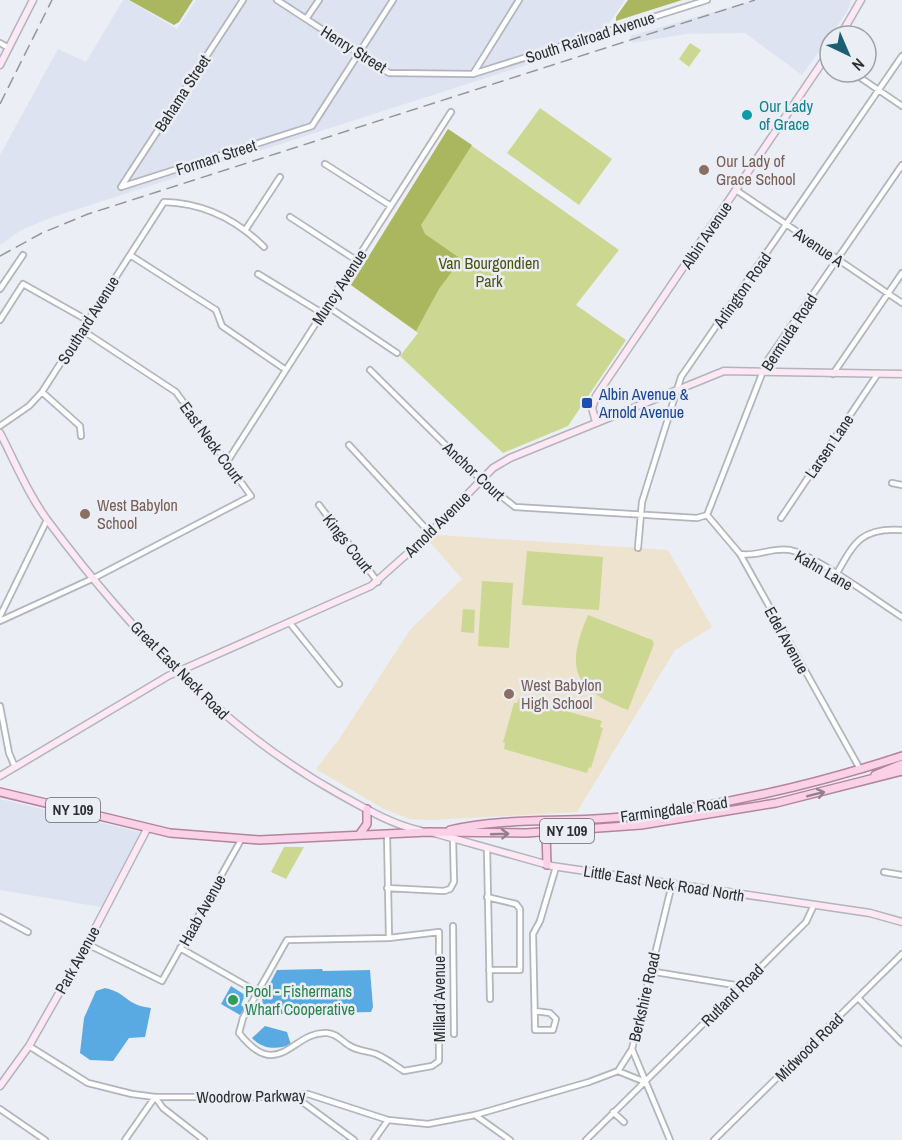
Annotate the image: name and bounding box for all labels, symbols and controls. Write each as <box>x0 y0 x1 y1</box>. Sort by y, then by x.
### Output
street label: South Railroad Avenue <box>523 6 657 68</box>
street label: Henry Street <box>317 20 391 78</box>
north arrow <box>818 24 878 84</box>
street label: Bahama Street <box>149 50 215 136</box>
text: N <box>847 54 869 76</box>
place label: Our Lady of Grace <box>759 95 813 135</box>
marker: Our Lady of Grace <box>740 108 754 122</box>
street label: Forman Street <box>173 134 259 180</box>
place label: Our Lady of Grace School <box>716 150 796 190</box>
marker: Our Lady of Grace School <box>697 163 711 177</box>
street label: Albin Avenue <box>675 197 737 274</box>
street label: Avenue A <box>789 222 849 272</box>
street label: Muncy Avenue <box>306 245 372 329</box>
street label: Arlington Road <box>707 248 776 333</box>
park label: Van Bourgondien Park <box>438 252 540 292</box>
street label: Southard Avenue <box>52 272 124 368</box>
street label: Bermuda Road <box>756 289 822 375</box>
place label: Albin Avenue & Arnold Avenue <box>598 383 689 423</box>
marker: Albin Avenue & Arnold Avenue <box>580 396 594 410</box>
street label: East Neck Court <box>175 397 249 487</box>
street label: Larsen Lane <box>799 410 859 482</box>
street label: Anchor Court <box>438 436 510 506</box>
street label: Arnold Avenue <box>398 486 475 563</box>
place label: West Babylon School <box>97 494 178 534</box>
marker: West Babylon School <box>78 507 92 521</box>
street label: Kings Court <box>318 509 378 577</box>
street label: Kahn Lane <box>791 545 857 595</box>
street label: Edel Avenue <box>760 603 814 677</box>
street label: Great East Neck Road <box>126 616 234 724</box>
place label: West Babylon High School <box>521 674 602 714</box>
marker: West Babylon High School <box>502 687 516 701</box>
one-way arrow <box>806 787 825 799</box>
street label: Farmingdale Road <box>619 791 729 827</box>
road number: NY 109 <box>46 798 100 822</box>
road number: NY 109 <box>540 819 594 843</box>
one-way arrow <box>490 828 510 839</box>
street label: Little East Neck Road North <box>582 859 746 907</box>
street label: Haab Avenue <box>173 870 231 950</box>
street label: Park Avenue <box>49 922 105 998</box>
street label: Berkshire Road <box>623 950 665 1044</box>
street label: Millard Avenue <box>428 956 450 1042</box>
street label: Rutland Road <box>696 959 768 1031</box>
place label: Pool - Fishermans Wharf Cooperative <box>245 980 355 1020</box>
marker: Pool - Fishermans Wharf Cooperative <box>226 993 240 1007</box>
street label: Midwood Road <box>770 1008 848 1086</box>
street label: Woodrow Parkway <box>196 1084 306 1108</box>

